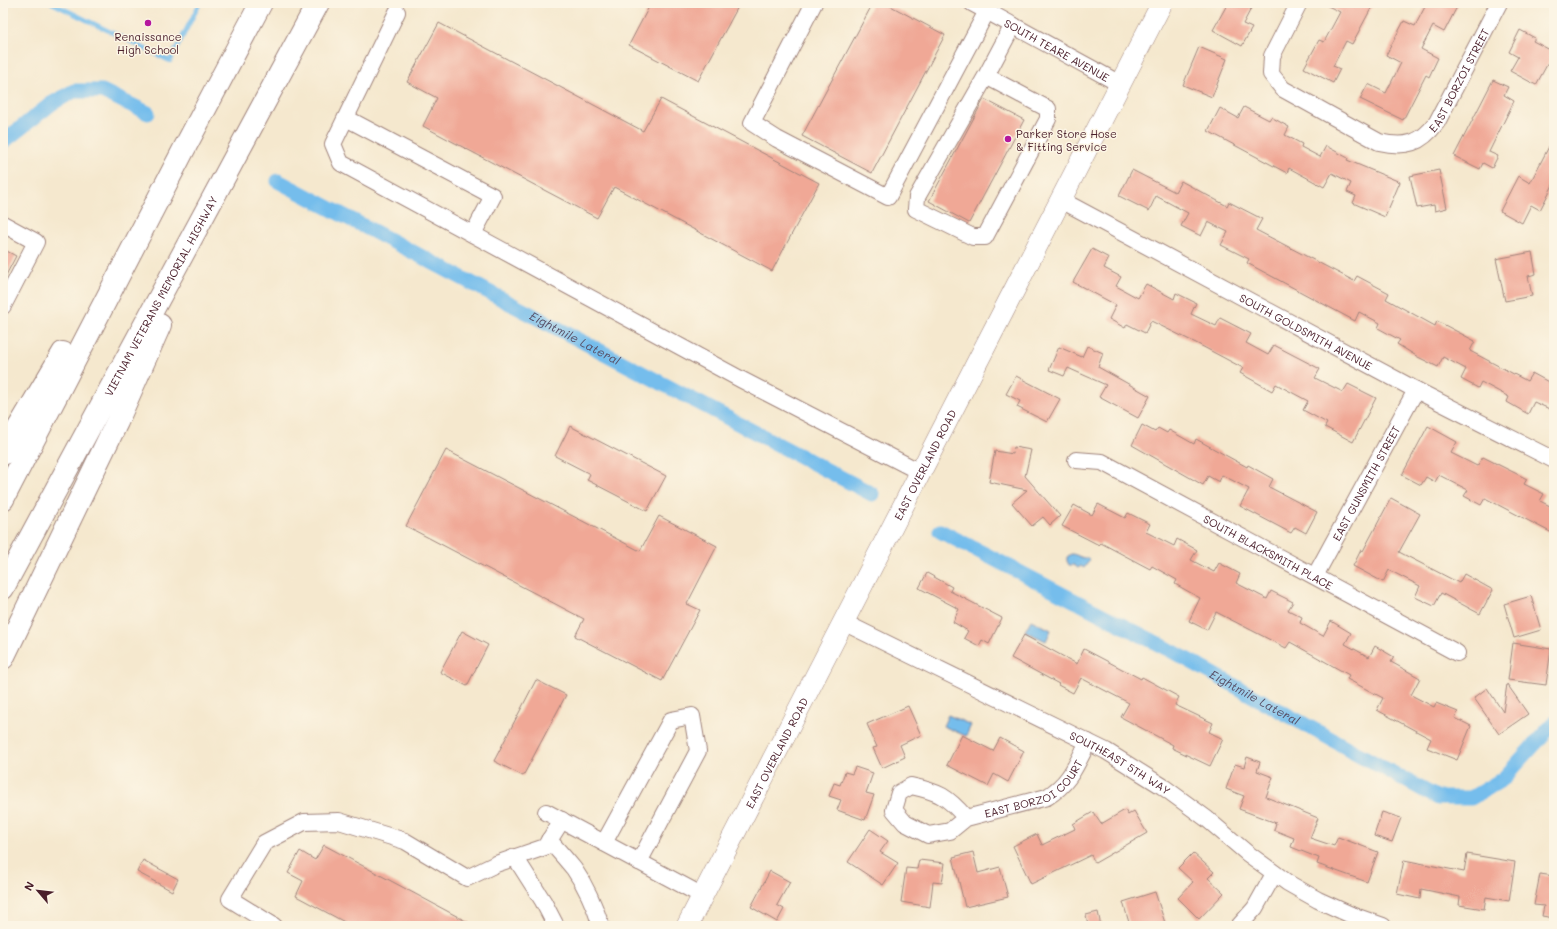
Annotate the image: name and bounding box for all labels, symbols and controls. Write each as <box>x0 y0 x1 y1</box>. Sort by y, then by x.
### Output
street label: SOUTH TEARE AVENUE <box>1002 15 1112 84</box>
marker: Renaissance High School <box>143 18 153 28</box>
street label: EAST BORZOI STREET <box>1425 25 1492 135</box>
place label: Renaissance High School <box>114 29 182 57</box>
place label: Parker Store Hose & Fitting Service <box>1016 126 1117 154</box>
marker: Parker Store Hose & Fitting Service <box>1003 134 1013 144</box>
street label: VIETNAM VETERANS MEMORIAL HIGHWAY <box>100 193 220 398</box>
street label: SOUTH GOLDSMITH AVENUE <box>1237 290 1375 373</box>
water label: Eightmile Lateral <box>527 307 623 368</box>
street label: EAST OVERLAND ROAD <box>890 407 959 522</box>
street label: EAST GUNSMITH STREET <box>1328 423 1403 543</box>
street label: SOUTH BLACKSMITH PLACE <box>1201 511 1336 592</box>
water label: Eightmile Lateral <box>1207 666 1303 728</box>
street label: EAST OVERLAND ROAD <box>742 695 811 811</box>
street label: SOUTHEAST 5TH WAY <box>1068 727 1174 798</box>
street label: EAST BORZOI COURT <box>983 757 1085 820</box>
north arrow <box>18 871 58 911</box>
text: N <box>20 879 37 893</box>

